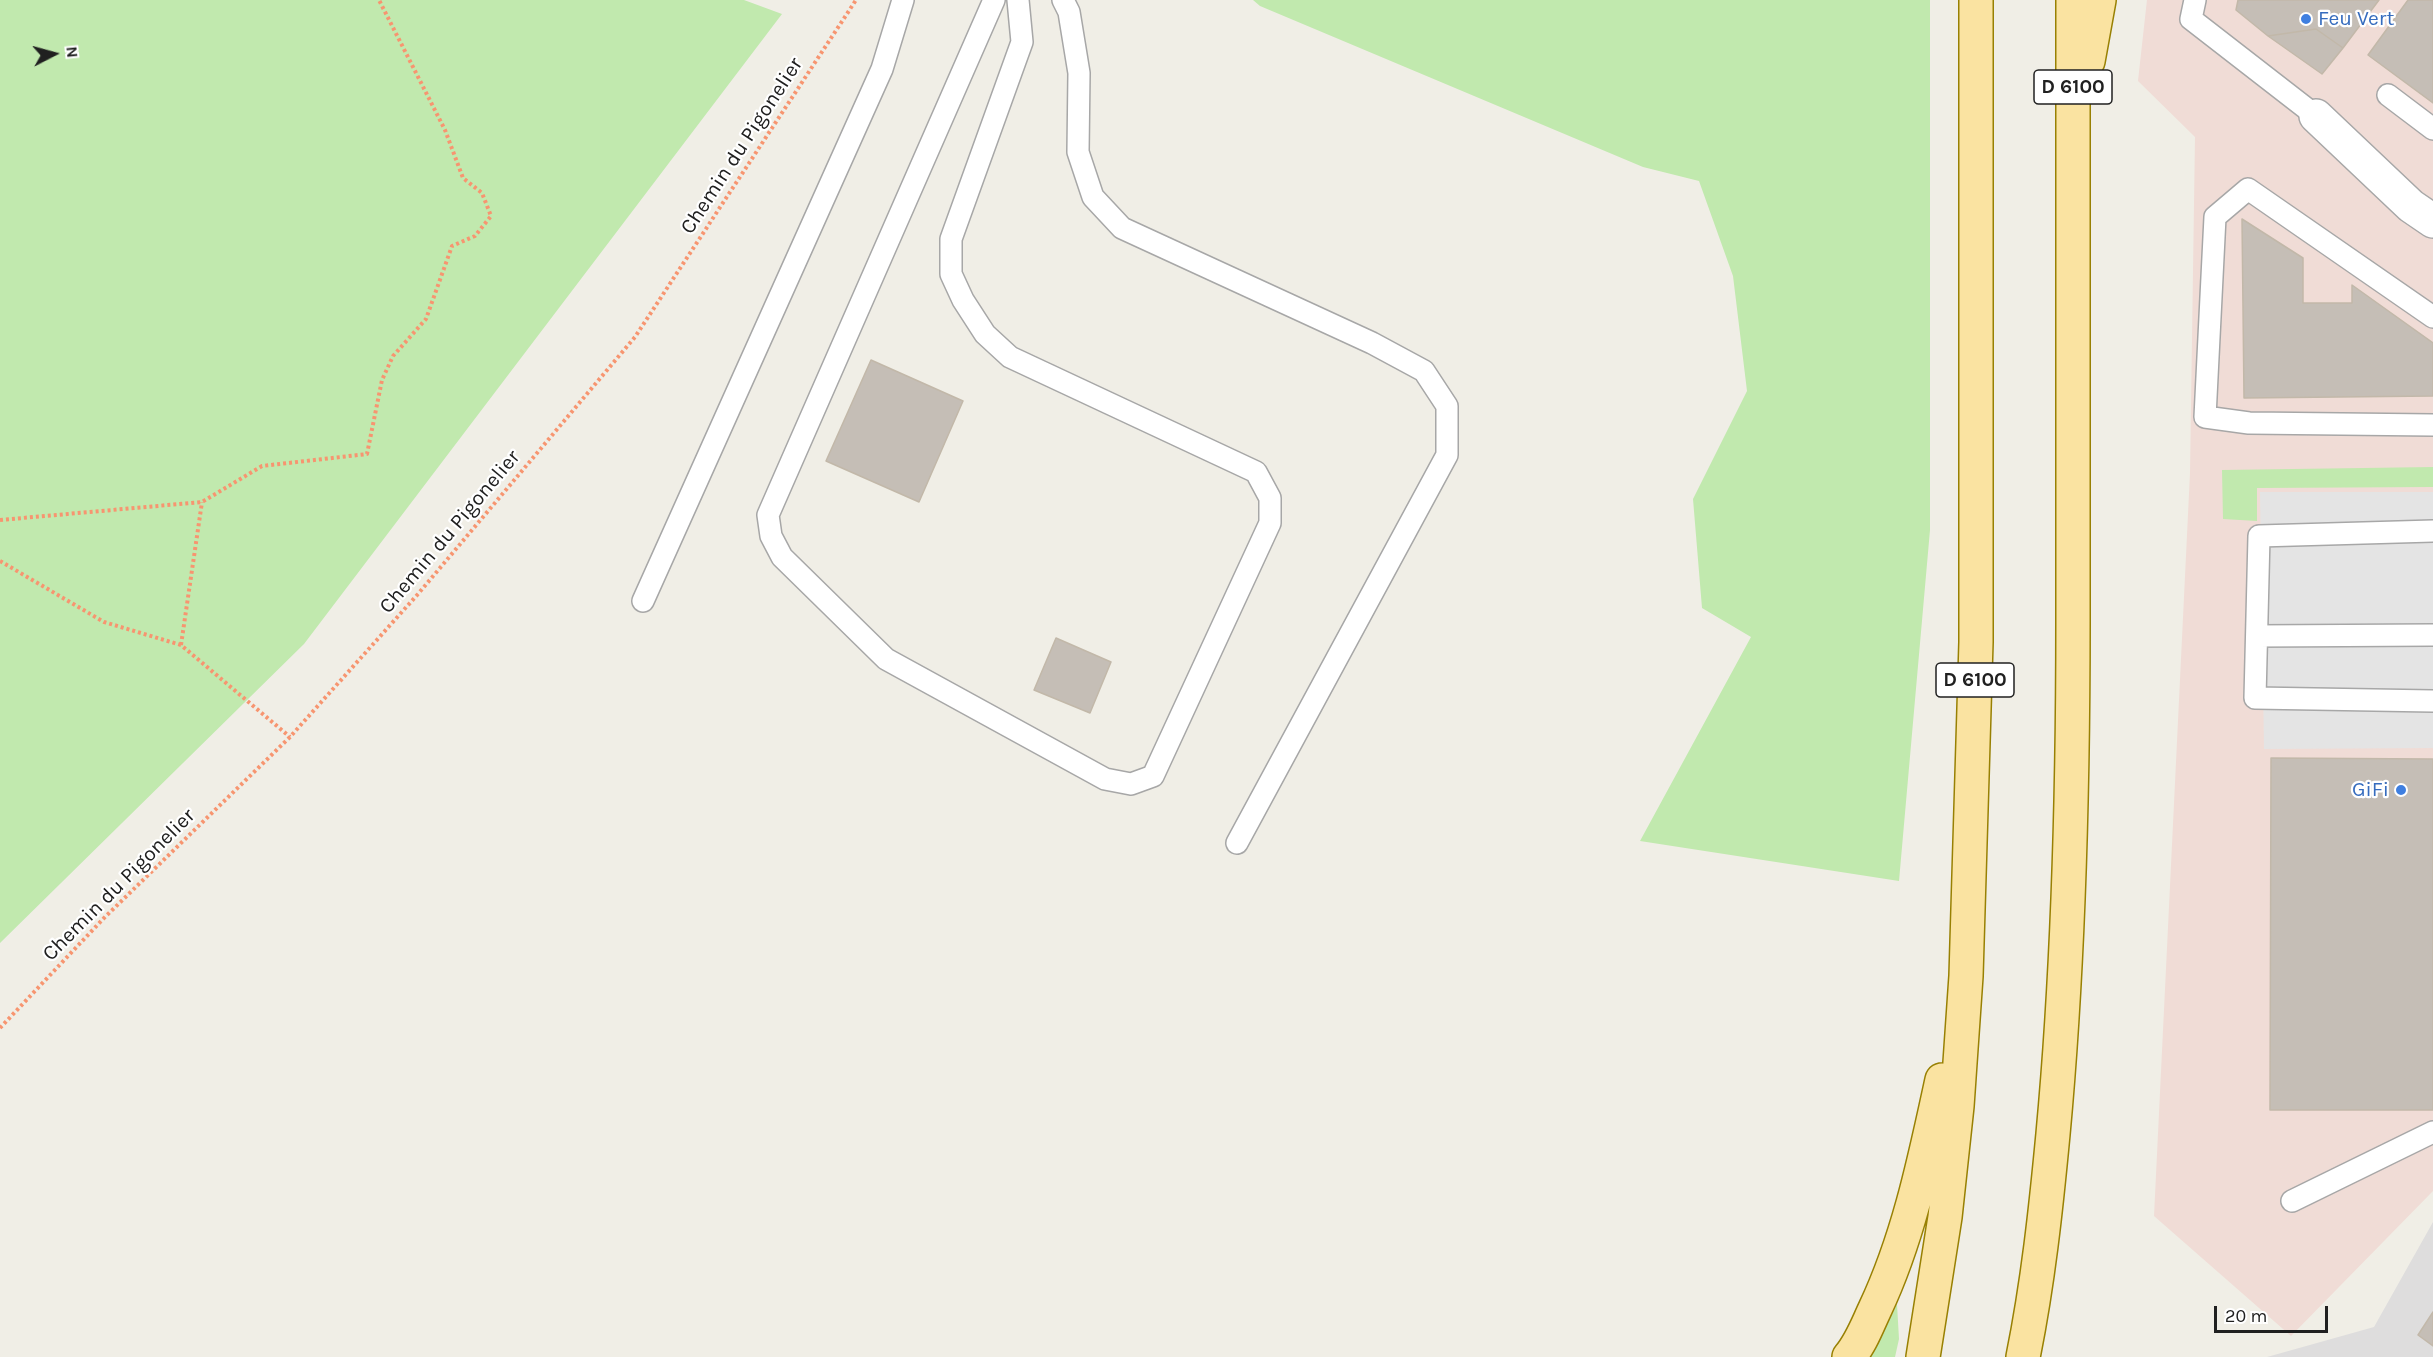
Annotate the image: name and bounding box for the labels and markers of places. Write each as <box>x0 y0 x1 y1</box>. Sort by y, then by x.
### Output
place label: Feu Vert <box>2318 6 2394 32</box>
marker: Feu Vert <box>2299 12 2313 26</box>
place label: GiFi <box>2352 777 2389 803</box>
marker: GiFi <box>2394 783 2408 797</box>

